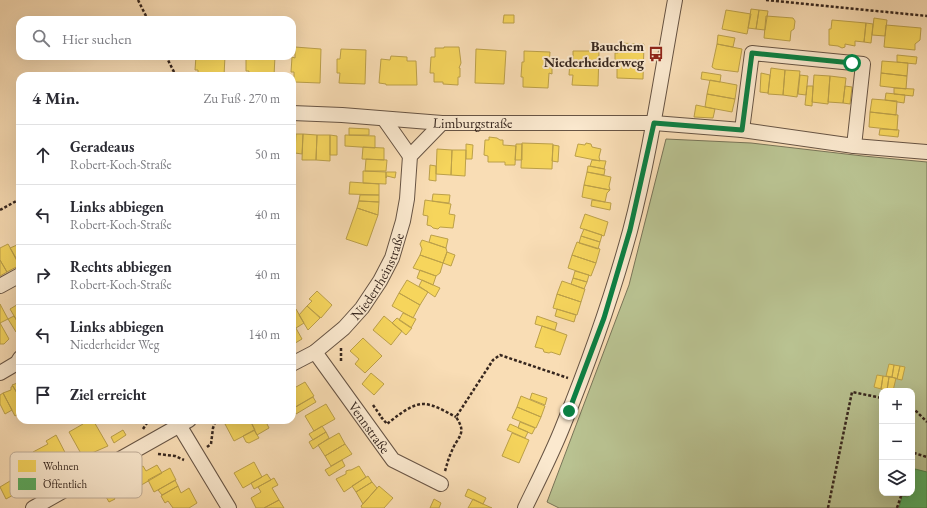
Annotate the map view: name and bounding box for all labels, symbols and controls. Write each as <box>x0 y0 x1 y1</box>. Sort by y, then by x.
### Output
search box <box>16 16 296 60</box>
icon: search <box>30 27 52 49</box>
text: Hier suchen <box>62 29 132 48</box>
place label: Bauchem Niederheiderweg <box>544 37 645 71</box>
bus stop icon: Bauchem Niederheiderweg <box>647 45 665 63</box>
route start <box>843 54 861 72</box>
text: 4 Min. <box>32 87 79 109</box>
text: Zu Fuß · 270 m <box>203 90 280 107</box>
street label: Limburgstraße <box>432 113 513 132</box>
text: Geradeaus <box>70 137 134 156</box>
icon: ahead <box>32 144 54 166</box>
text: 50 m <box>255 146 280 163</box>
text: Robert-Koch-Straße <box>70 156 172 173</box>
text: Links abbiegen <box>70 197 164 216</box>
icon: left <box>32 204 54 226</box>
text: 40 m <box>255 206 280 223</box>
text: Robert-Koch-Straße <box>70 216 172 233</box>
street label: Niederrheinstraße <box>347 230 408 324</box>
text: Rechts abbiegen <box>70 257 172 276</box>
icon: right <box>32 264 54 286</box>
text: 40 m <box>255 266 280 283</box>
text: Robert-Koch-Straße <box>70 276 172 293</box>
text: Links abbiegen <box>70 317 164 336</box>
icon: left <box>32 324 54 346</box>
text: 140 m <box>249 326 280 343</box>
text: Niederheider Weg <box>70 336 159 353</box>
icon: arrive <box>32 384 54 406</box>
text: Ziel erreicht <box>70 385 146 404</box>
map controls <box>879 388 915 496</box>
button: + <box>879 388 915 424</box>
street label: Vennstraße <box>345 398 395 457</box>
route end <box>560 402 578 420</box>
button: − <box>879 424 915 460</box>
legend <box>10 452 142 498</box>
text: Wohnen <box>43 459 79 473</box>
button: layers <box>879 460 915 496</box>
text: Öffentlich <box>43 477 87 491</box>

